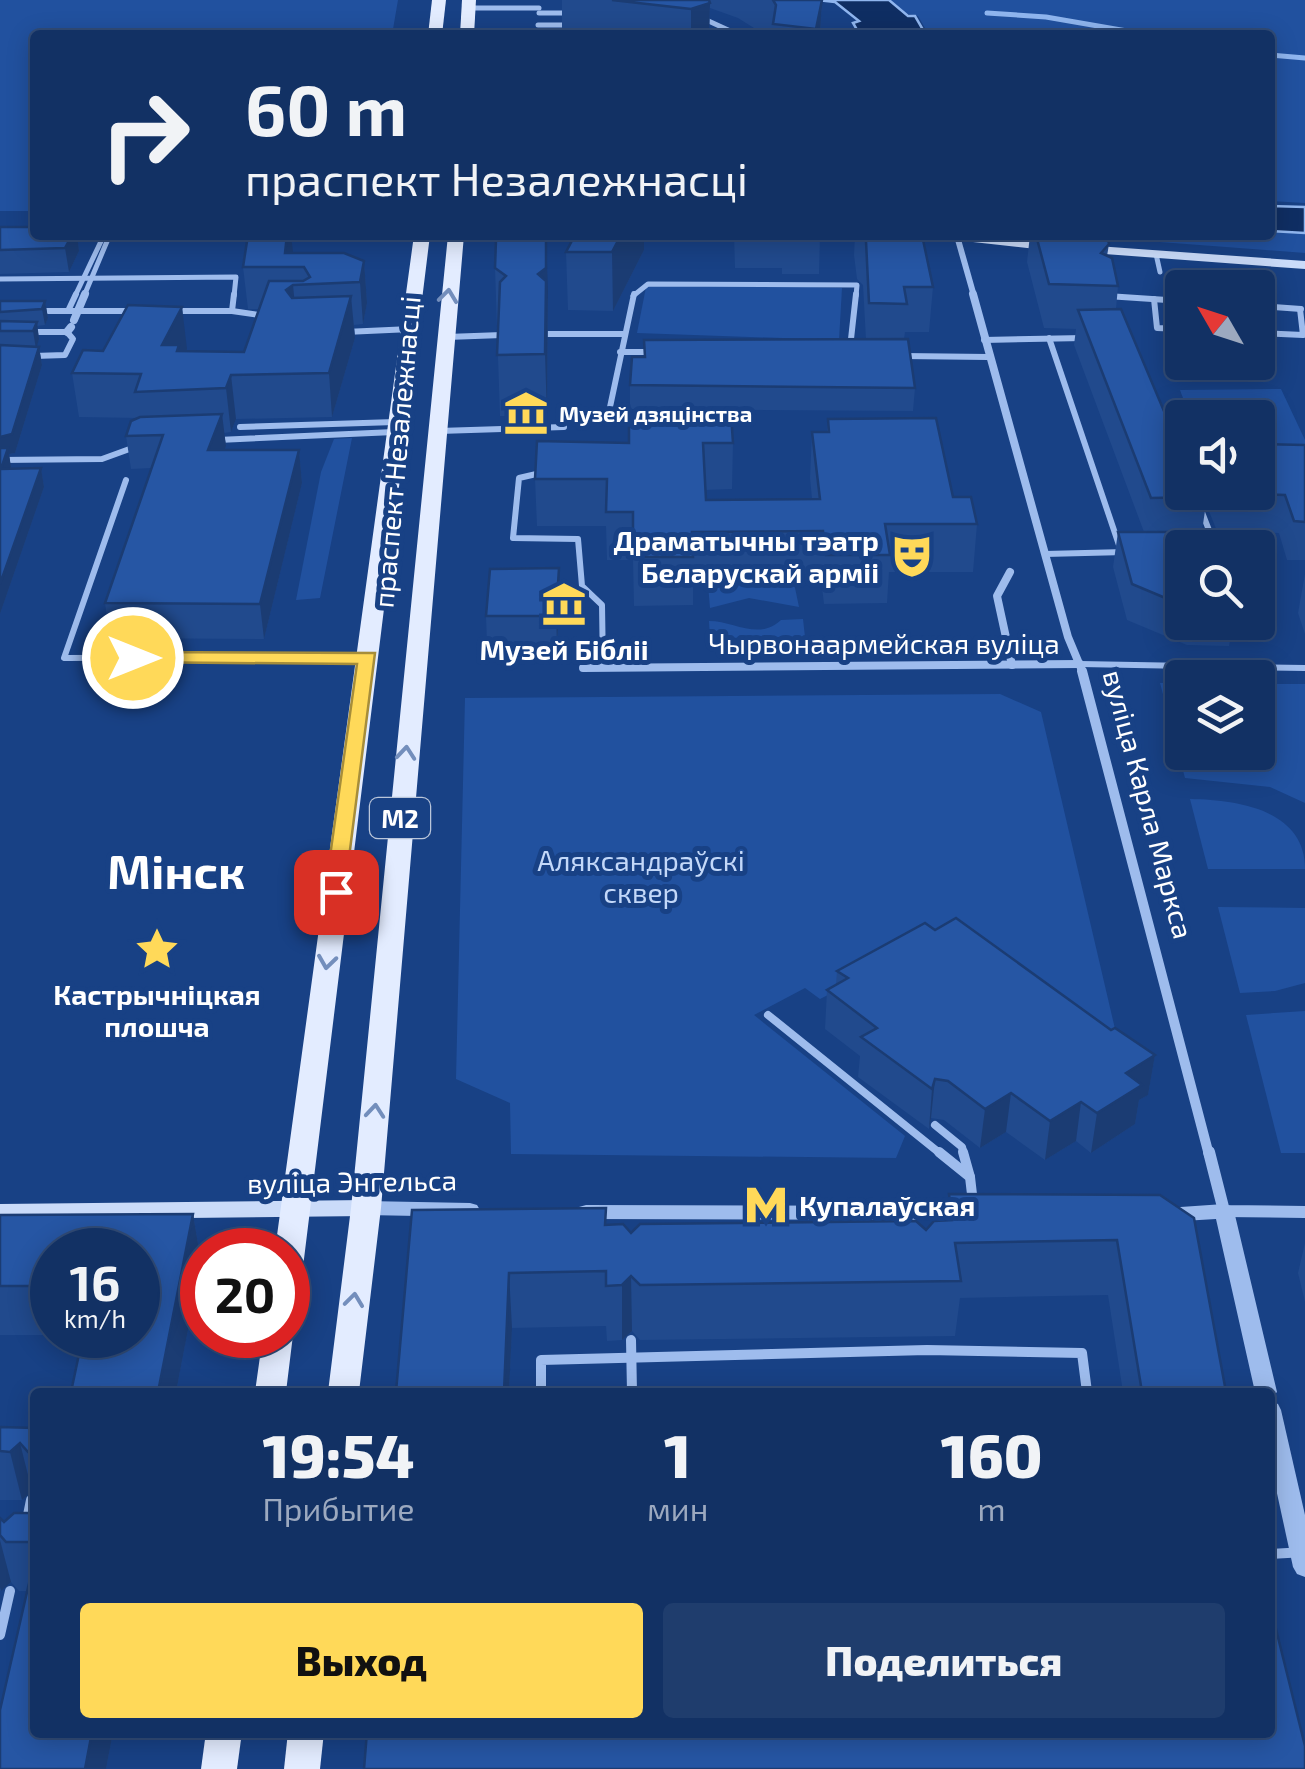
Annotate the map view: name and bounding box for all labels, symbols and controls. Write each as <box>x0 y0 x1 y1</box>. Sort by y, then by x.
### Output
text: 60 m <box>245 66 407 150</box>
icon: right <box>80 70 210 200</box>
text: праспект Незалежнасці <box>245 151 748 205</box>
north arrow <box>1165 270 1275 380</box>
map controls <box>1165 270 1275 770</box>
one-way arrow <box>437 288 458 304</box>
street label: праспект Незалежнасці <box>365 295 427 609</box>
museum icon: Музей дзяцінства <box>502 389 550 437</box>
place label: Музей дзяцінства <box>559 400 752 426</box>
button: sound <box>1165 400 1275 510</box>
place label: Драматычны тэатр Беларускай арміі <box>614 523 879 589</box>
button: search <box>1165 530 1275 640</box>
theatre icon: Драматычны тэатр Беларускай арміі <box>888 532 936 580</box>
museum icon: Музей Бібліі <box>540 580 588 628</box>
position arrow <box>81 606 185 710</box>
street label: Чырвонаармейская вуліца <box>708 626 1060 660</box>
place label: Музей Бібліі <box>479 632 649 666</box>
button: layers <box>1165 660 1275 770</box>
street label: вуліца Карла Маркса <box>1097 666 1201 942</box>
one-way arrow <box>395 744 416 760</box>
road number: М2 <box>370 798 430 838</box>
district label: Мінск <box>107 841 245 899</box>
park label: Аляксандраўскі сквер <box>537 843 745 909</box>
pin <box>294 850 379 935</box>
icon: arrive <box>309 865 364 920</box>
place icon: Кастрычніцкая плошча <box>133 925 181 973</box>
one-way arrow <box>317 955 338 971</box>
place label: Кастрычніцкая плошча <box>53 977 261 1043</box>
one-way arrow <box>363 1103 385 1119</box>
street label: вуліца Энгельса <box>247 1162 457 1200</box>
metro station icon: Купалаўская <box>742 1181 790 1229</box>
place label: Купалаўская <box>799 1188 975 1222</box>
speed limit sign: 20 <box>180 1228 310 1358</box>
text: 16 <box>69 1251 121 1311</box>
one-way arrow <box>343 1292 364 1309</box>
text: km/h <box>64 1303 126 1333</box>
text: 19:54 <box>263 1418 414 1490</box>
text: 1 <box>664 1418 691 1490</box>
text: 160 <box>941 1418 1043 1490</box>
text: Прибытие <box>262 1489 414 1527</box>
text: мин <box>647 1489 708 1527</box>
text: m <box>978 1489 1006 1527</box>
button: Выход <box>80 1603 643 1718</box>
button: Поделиться <box>663 1603 1225 1718</box>

